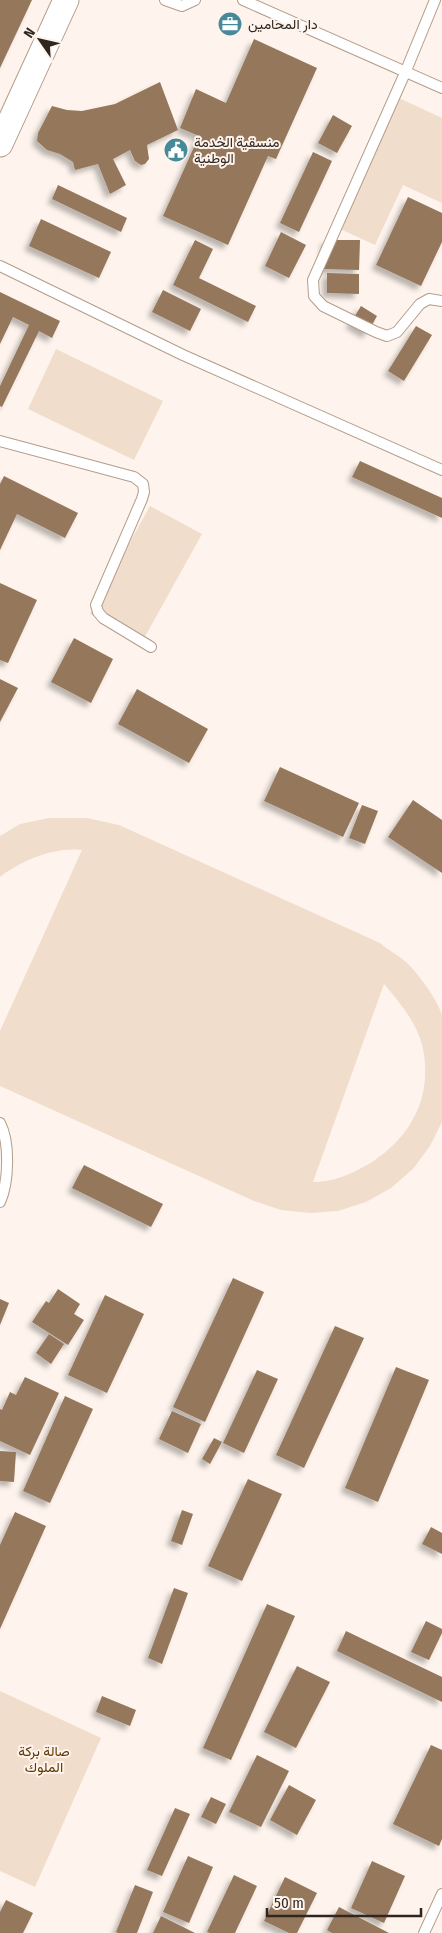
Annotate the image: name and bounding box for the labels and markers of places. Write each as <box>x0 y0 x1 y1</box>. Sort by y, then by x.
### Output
office icon: دار المحامين <box>217 11 243 37</box>
place label: دار المحامين <box>248 16 318 33</box>
place label: منسقية الخدمة الوطنية <box>194 134 280 167</box>
public building icon: منسقية الخدمة الوطنية <box>163 137 189 163</box>

